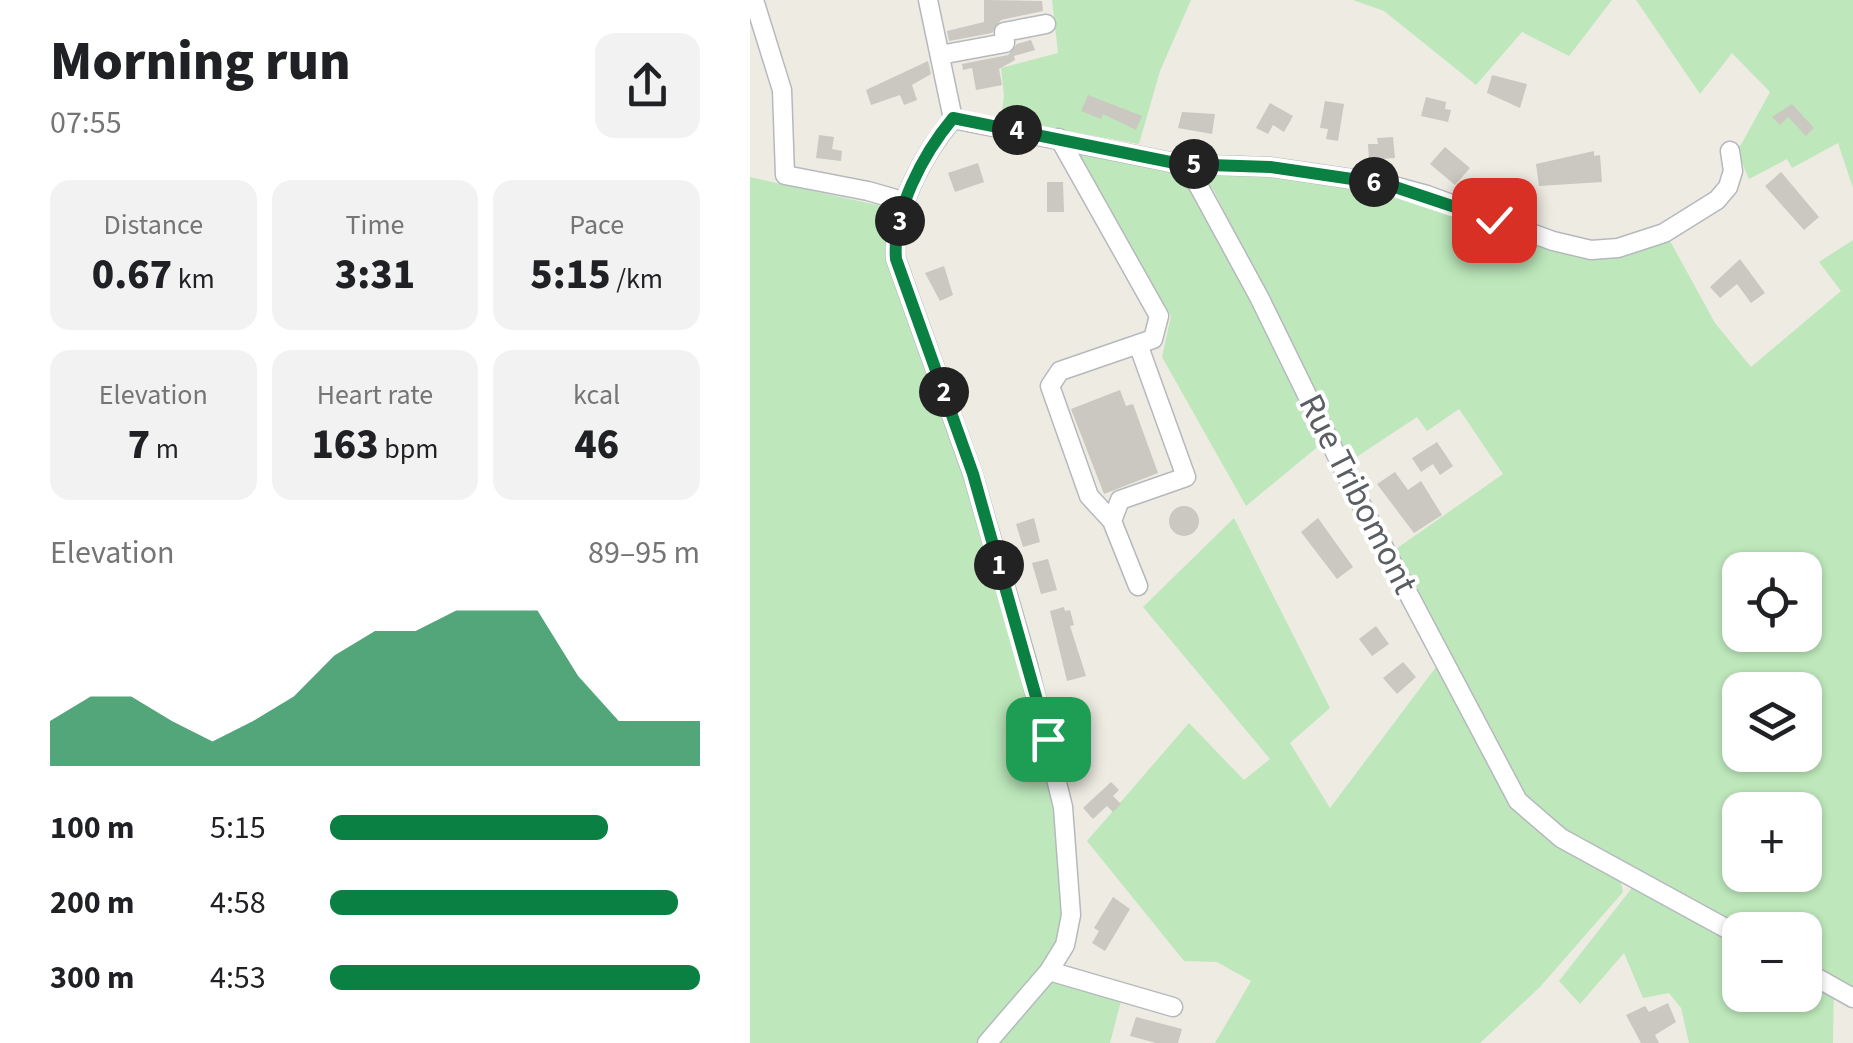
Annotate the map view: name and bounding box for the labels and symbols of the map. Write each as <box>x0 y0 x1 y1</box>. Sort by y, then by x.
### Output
pin: 4 <box>992 105 1042 155</box>
pin: 5 <box>1169 139 1219 189</box>
pin: 6 <box>1349 157 1399 207</box>
pin <box>1452 178 1537 263</box>
pin: 3 <box>875 196 925 246</box>
pin: 2 <box>919 367 969 417</box>
street label: Rue Tribomont <box>1286 385 1430 603</box>
pin: 1 <box>974 540 1024 590</box>
pin <box>1006 697 1091 782</box>

